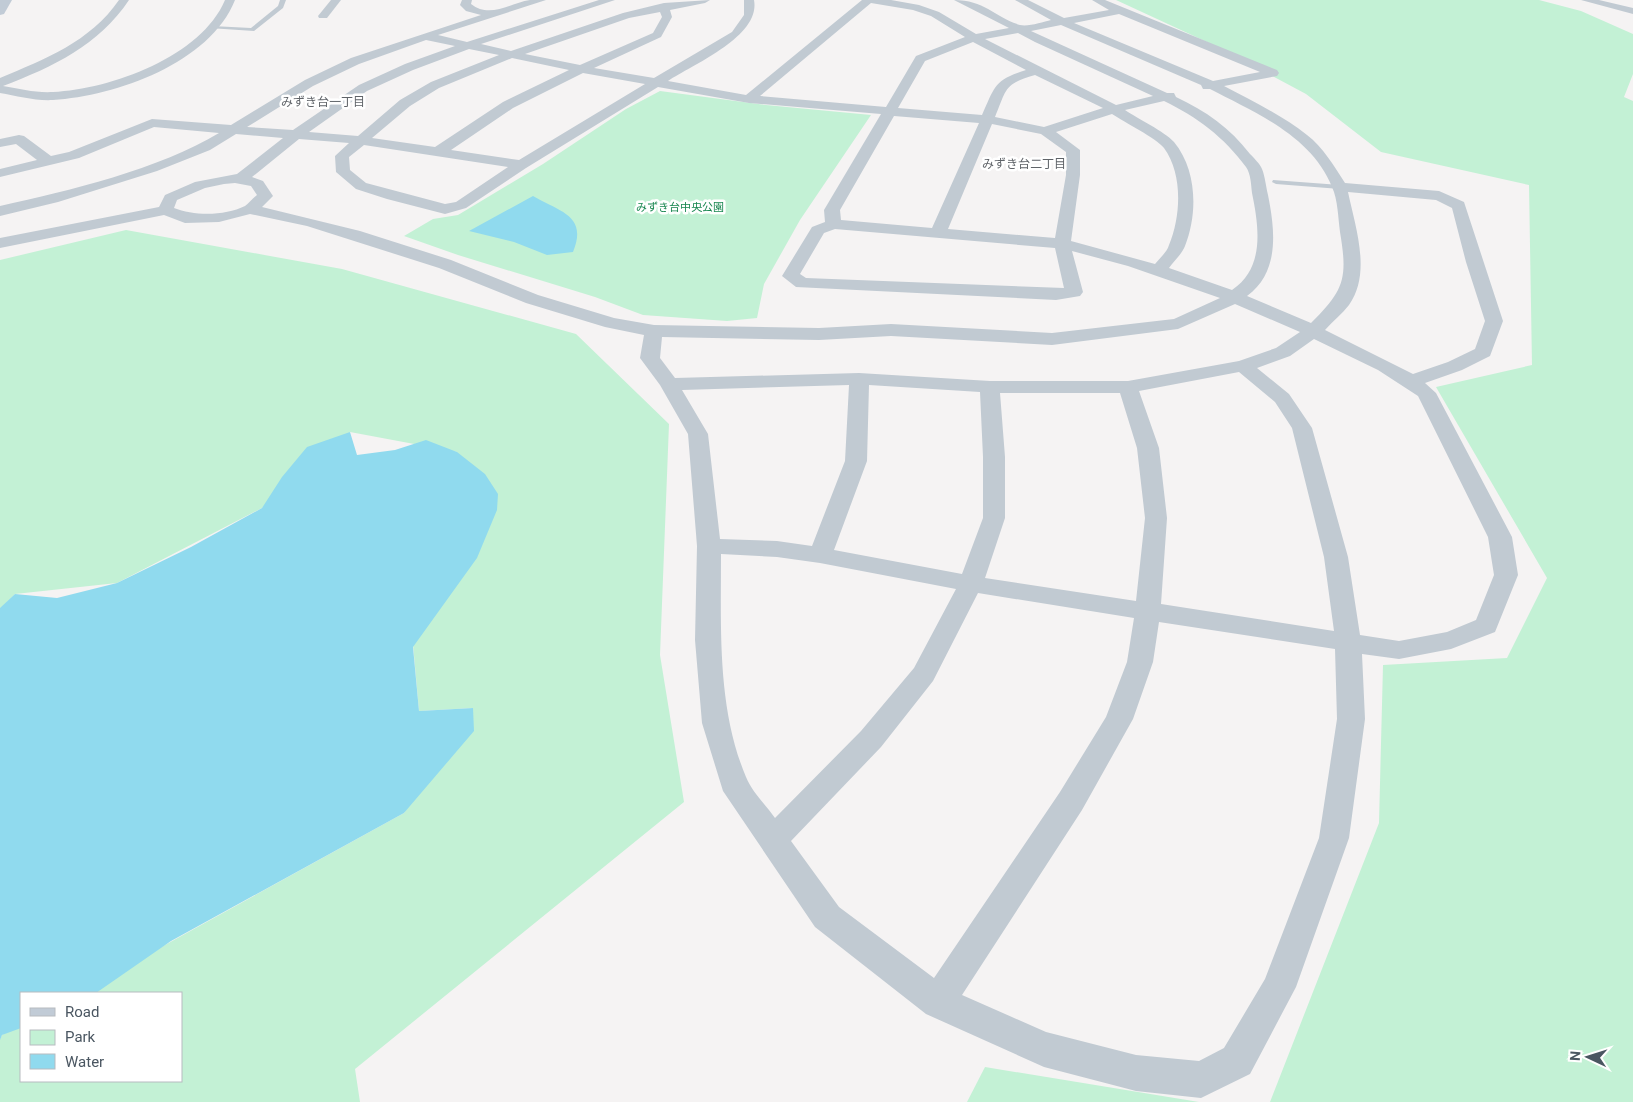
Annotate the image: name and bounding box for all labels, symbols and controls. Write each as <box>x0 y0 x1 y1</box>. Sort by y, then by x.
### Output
district label: みずき台一丁目 <box>281 95 365 109</box>
district label: みずき台二丁目 <box>982 157 1066 171</box>
park label: みずき台中央公園 <box>636 201 724 214</box>
legend <box>20 992 182 1082</box>
text: Road <box>65 1003 99 1021</box>
text: Park <box>65 1028 96 1046</box>
north arrow <box>1563 1032 1613 1082</box>
text: N <box>1567 1051 1583 1062</box>
text: Water <box>65 1053 104 1071</box>

